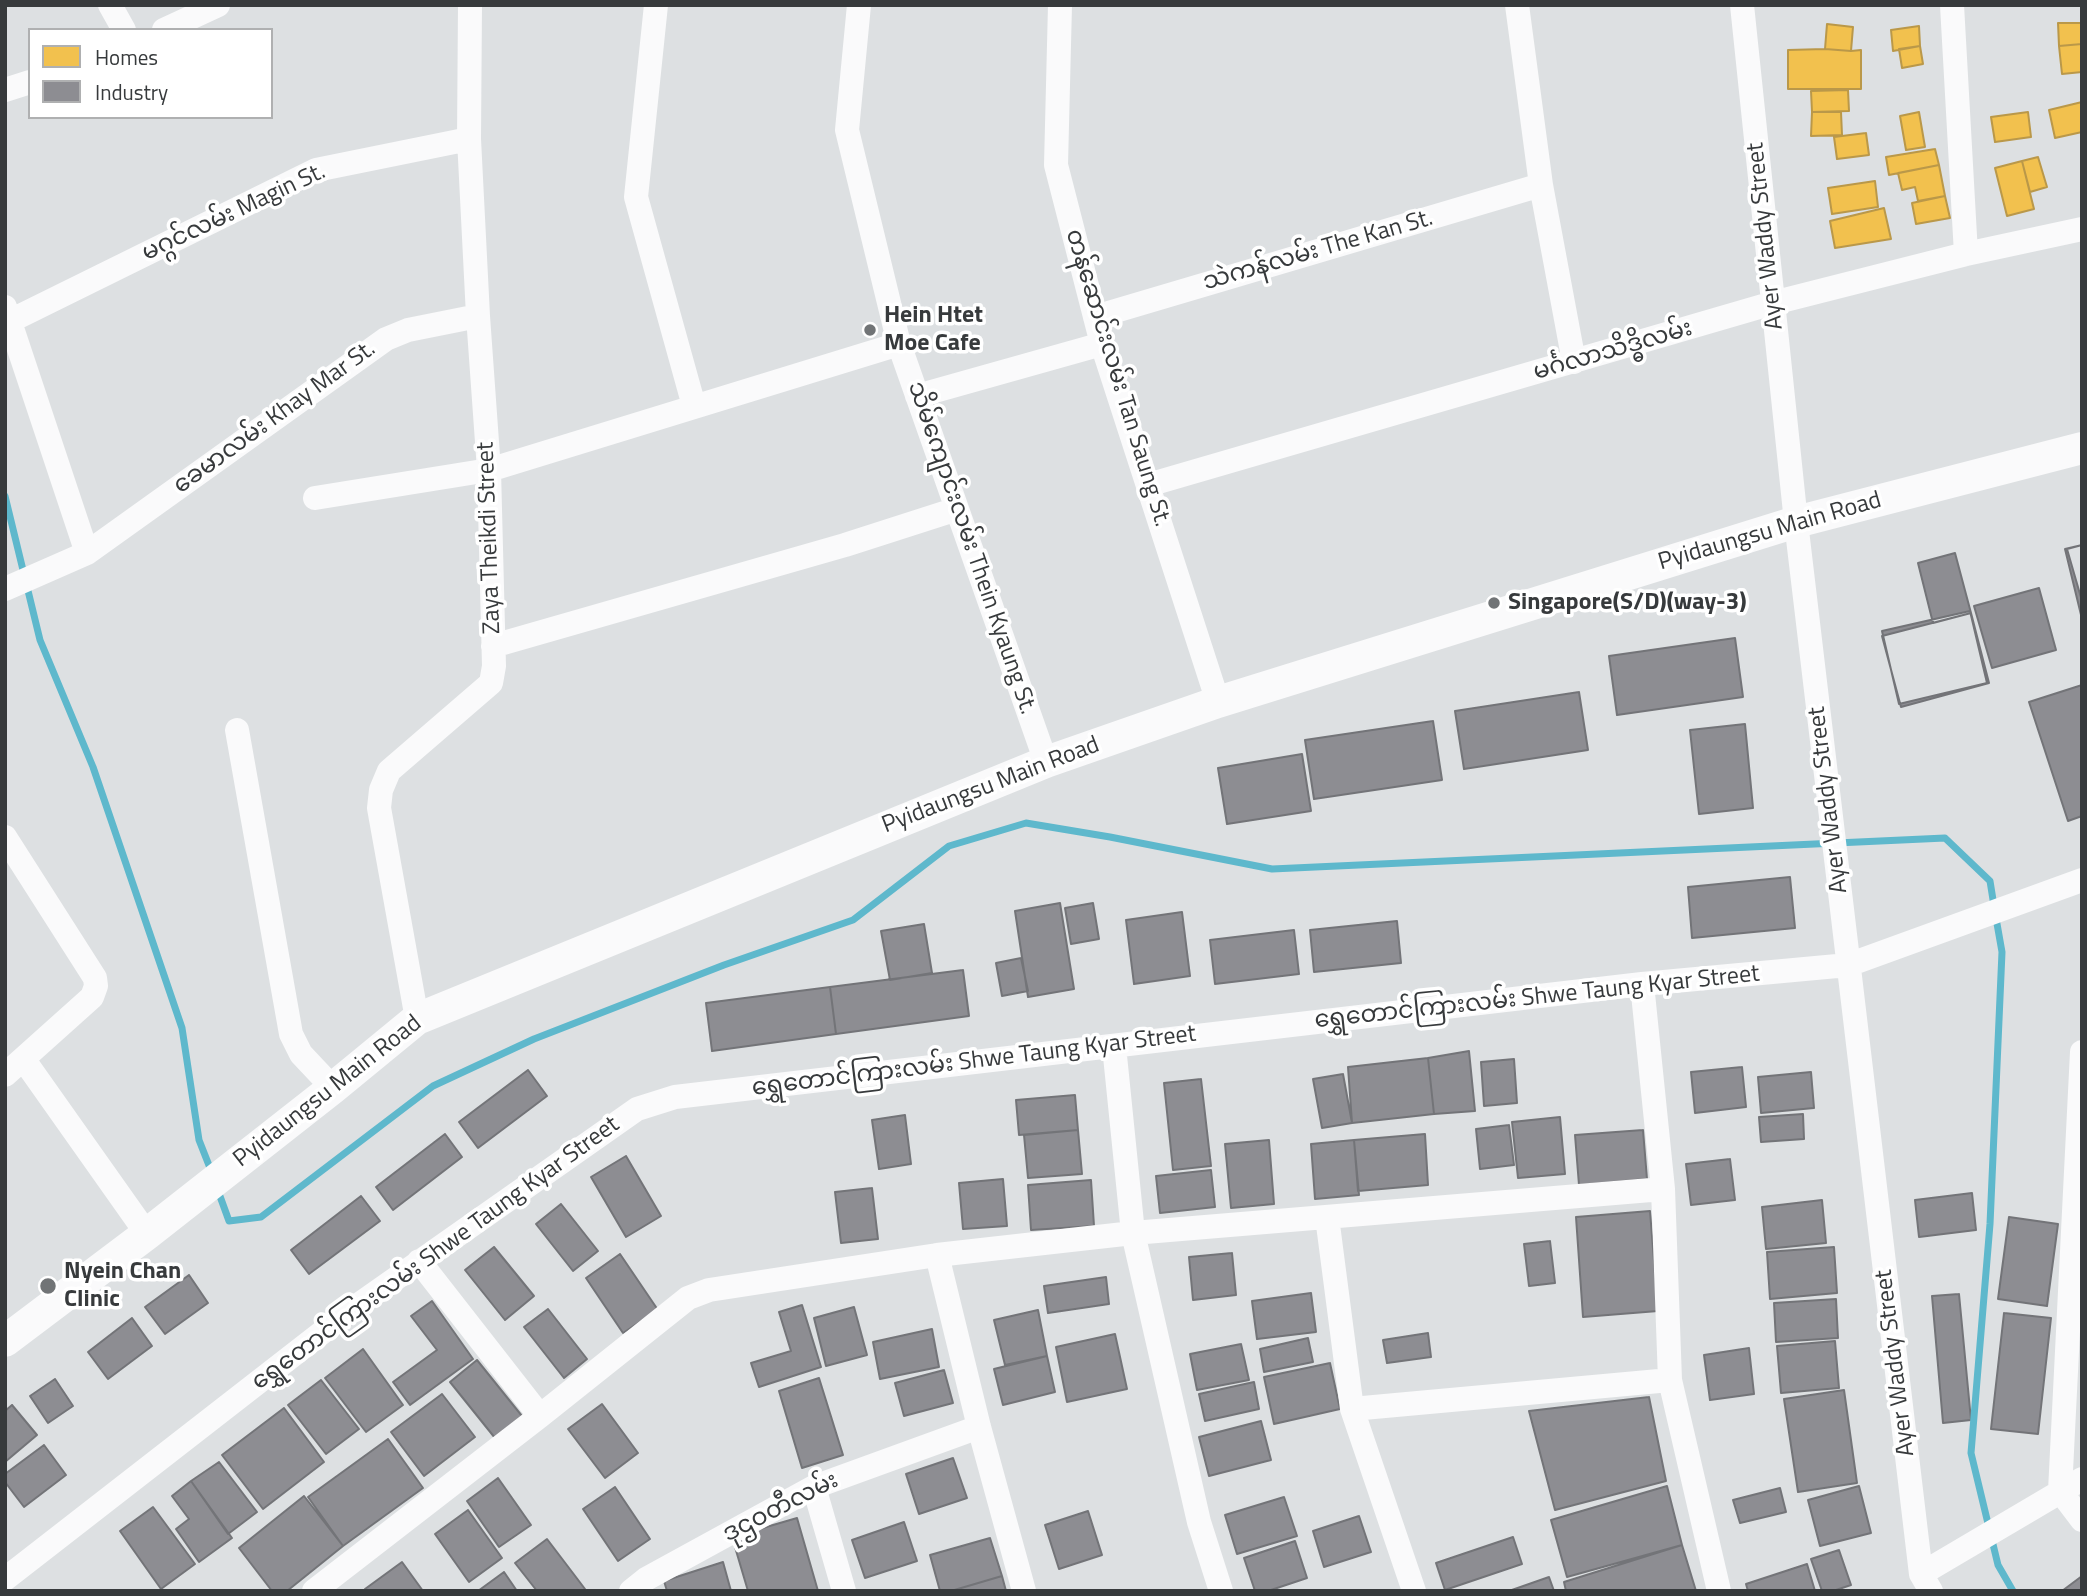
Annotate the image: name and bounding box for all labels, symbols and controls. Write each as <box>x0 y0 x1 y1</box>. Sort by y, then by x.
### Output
legend <box>28 28 273 119</box>
text: Homes <box>95 41 158 73</box>
text: Industry <box>95 76 168 108</box>
street label: Ayer Waddy Street <box>1742 141 1790 331</box>
street label: မဂ္ဂင်လမ်း Magin St. <box>138 158 330 268</box>
street label: သဲကန်လမ်း The Kan St. <box>1200 204 1436 298</box>
street label: တန်ဆောင်းလမ်း Tan Saung St. <box>1058 226 1176 530</box>
place label: Hein Htet Moe Cafe <box>884 302 983 358</box>
street label: မင်္ဂလာသိဒ္ဓိလမ်း <box>1530 315 1696 387</box>
marker: Hein Htet Moe Cafe <box>862 322 878 338</box>
street label: ခေမာလမ်း Khay Mar St. <box>168 335 382 501</box>
street label: သိမ်ကျောင်းလမ်း Thein Kyaung St. <box>900 378 1042 718</box>
street label: Zaya Theikdi Street <box>472 441 508 635</box>
street label: Pyidaungsu Main Road <box>1655 486 1885 578</box>
place label: Singapore(S/D)(way-3) <box>1508 589 1747 617</box>
marker: Singapore(S/D)(way-3) <box>1486 595 1502 611</box>
street label: Ayer Waddy Street <box>1803 705 1855 895</box>
street label: Pyidaungsu Main Road <box>878 731 1104 841</box>
street label: ရွှေတောင်ကြားလမ်း Shwe Taung Kyar Street <box>1313 960 1761 1036</box>
street label: Pyidaungsu Main Road <box>228 1010 428 1174</box>
street label: ရွှေတောင်ကြားလမ်း Shwe Taung Kyar Street <box>750 1020 1198 1104</box>
street label: ရွှေတောင်ကြားလမ်း Shwe Taung Kyar Street <box>247 1111 625 1397</box>
place label: Nyein Chan Clinic <box>64 1258 181 1314</box>
street label: Ayer Waddy Street <box>1870 1268 1922 1458</box>
marker: Nyein Chan Clinic <box>38 1276 58 1296</box>
street label: ဒုဌဝတီလမ်း <box>718 1467 844 1549</box>

